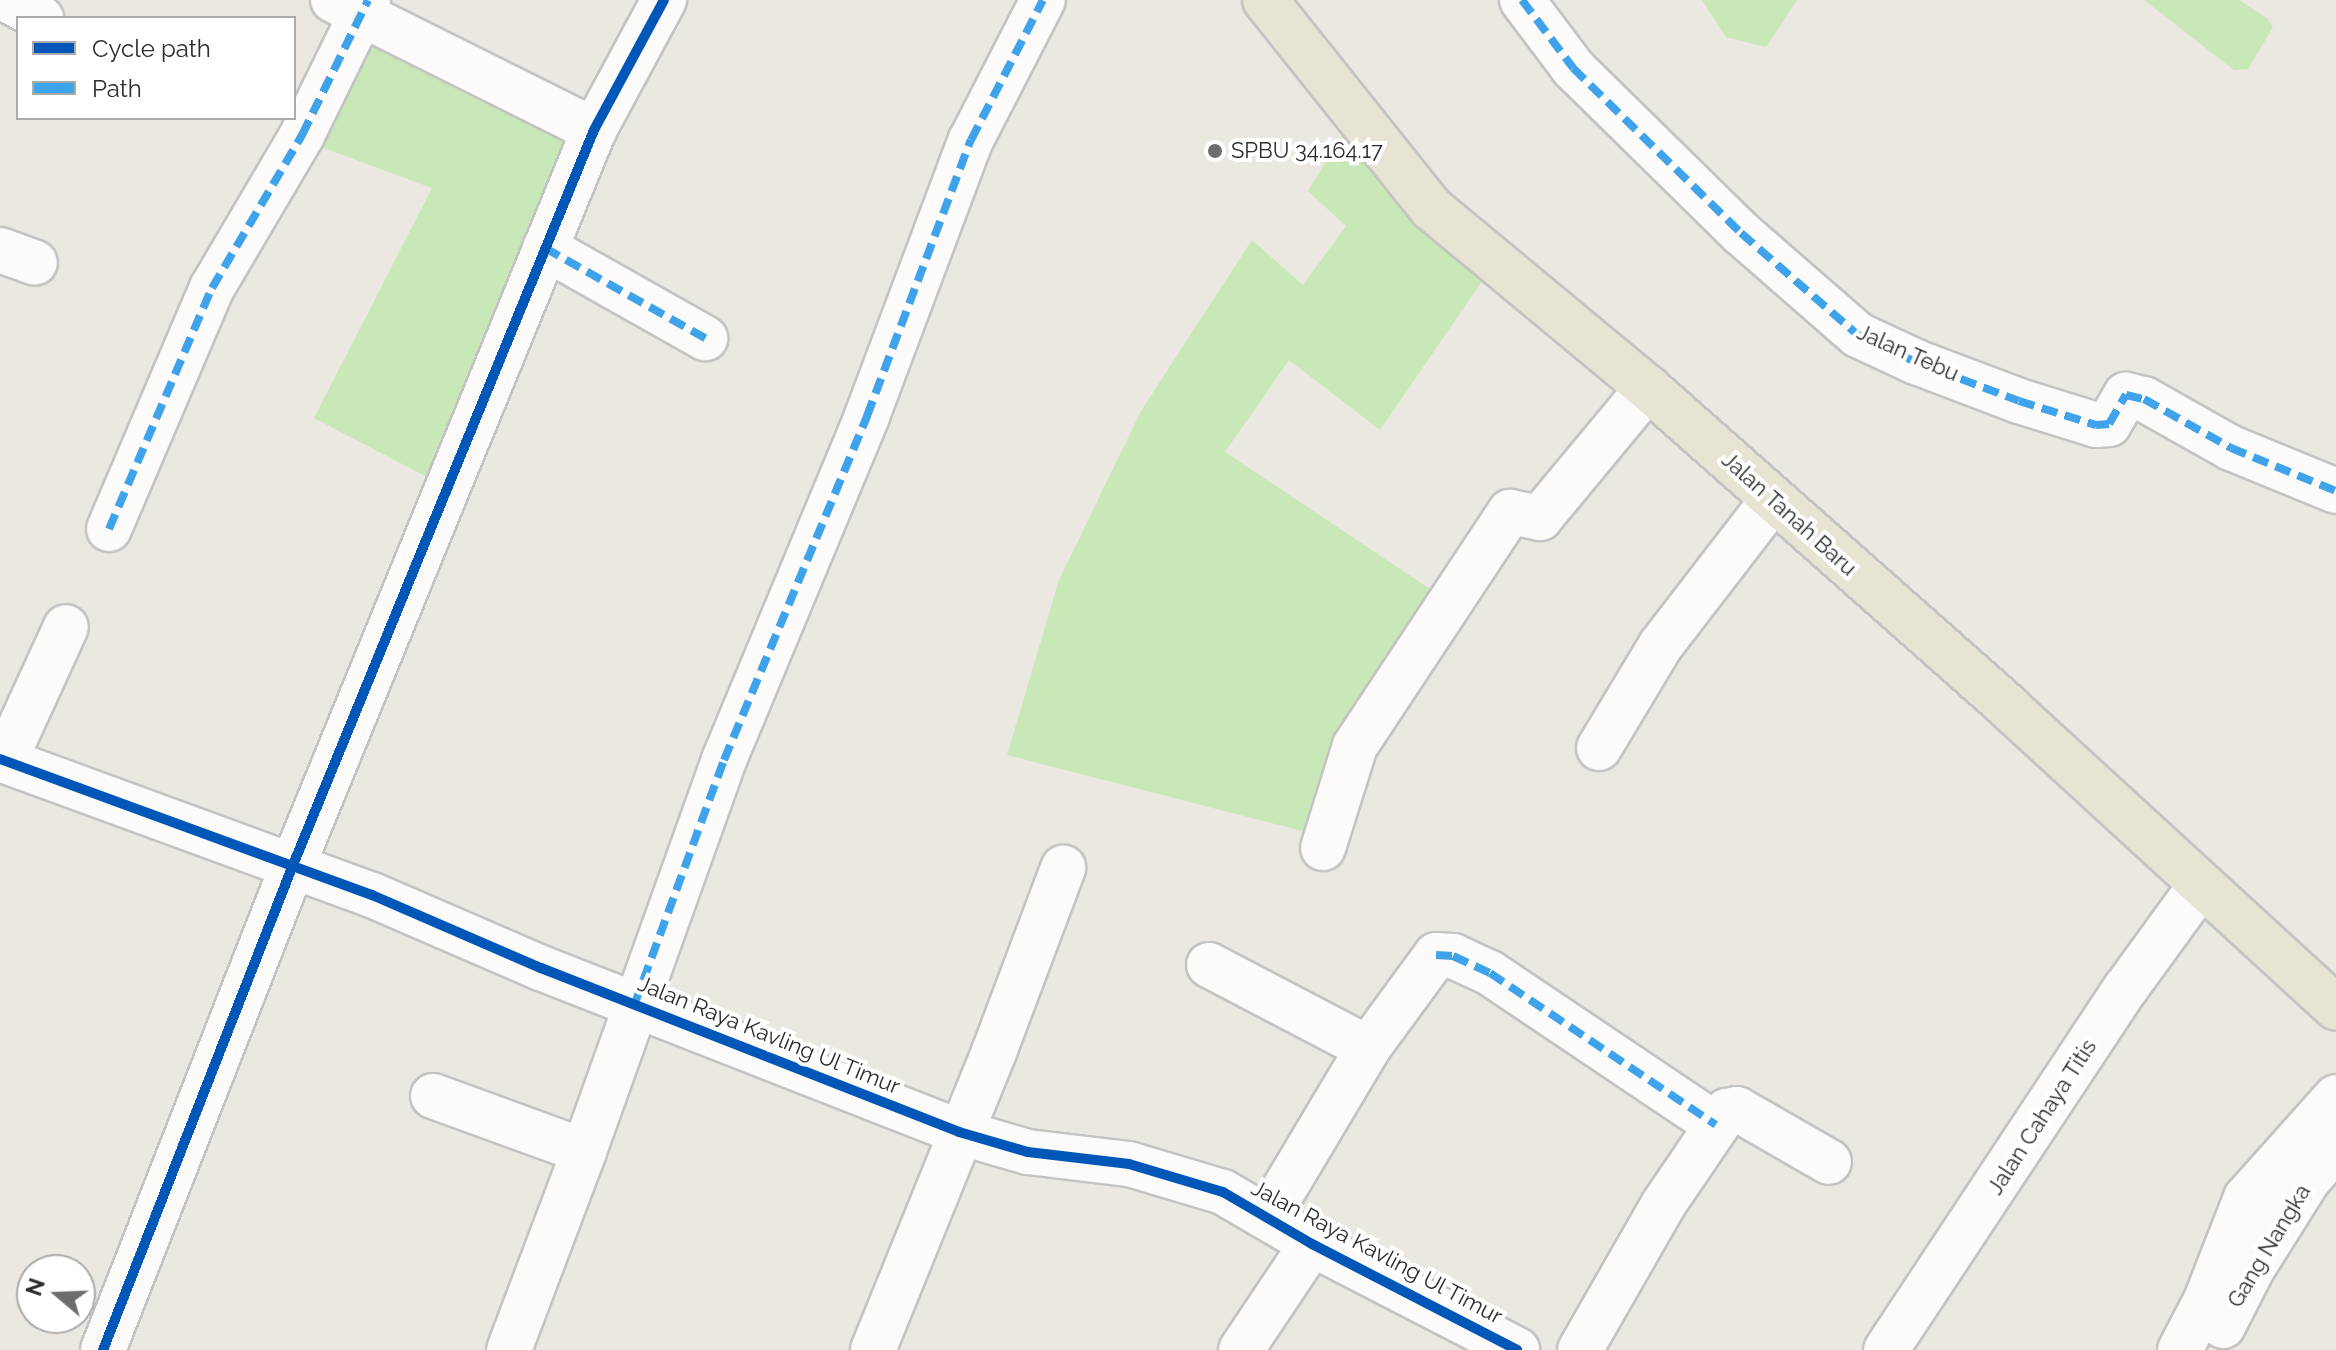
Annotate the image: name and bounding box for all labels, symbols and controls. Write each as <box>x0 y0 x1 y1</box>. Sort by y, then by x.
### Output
legend <box>16 16 296 120</box>
text: Cycle path <box>92 34 211 63</box>
text: Path <box>92 74 142 103</box>
place label: SPBU 34.164.17 <box>1231 138 1383 164</box>
marker: SPBU 34.164.17 <box>1206 142 1224 160</box>
street label: Jalan Tebu <box>1853 319 1963 387</box>
street label: Jalan Tanah Baru <box>1716 446 1862 582</box>
street label: Jalan Raya Kavling Ul Timur <box>634 970 904 1100</box>
street label: Jalan Cahaya Titis <box>1982 1034 2102 1200</box>
street label: Jalan Raya Kavling Ul Timur <box>1247 1174 1507 1330</box>
street label: Gang Nangka <box>2222 1180 2316 1312</box>
north arrow <box>16 1254 96 1334</box>
text: N <box>20 1275 50 1299</box>

